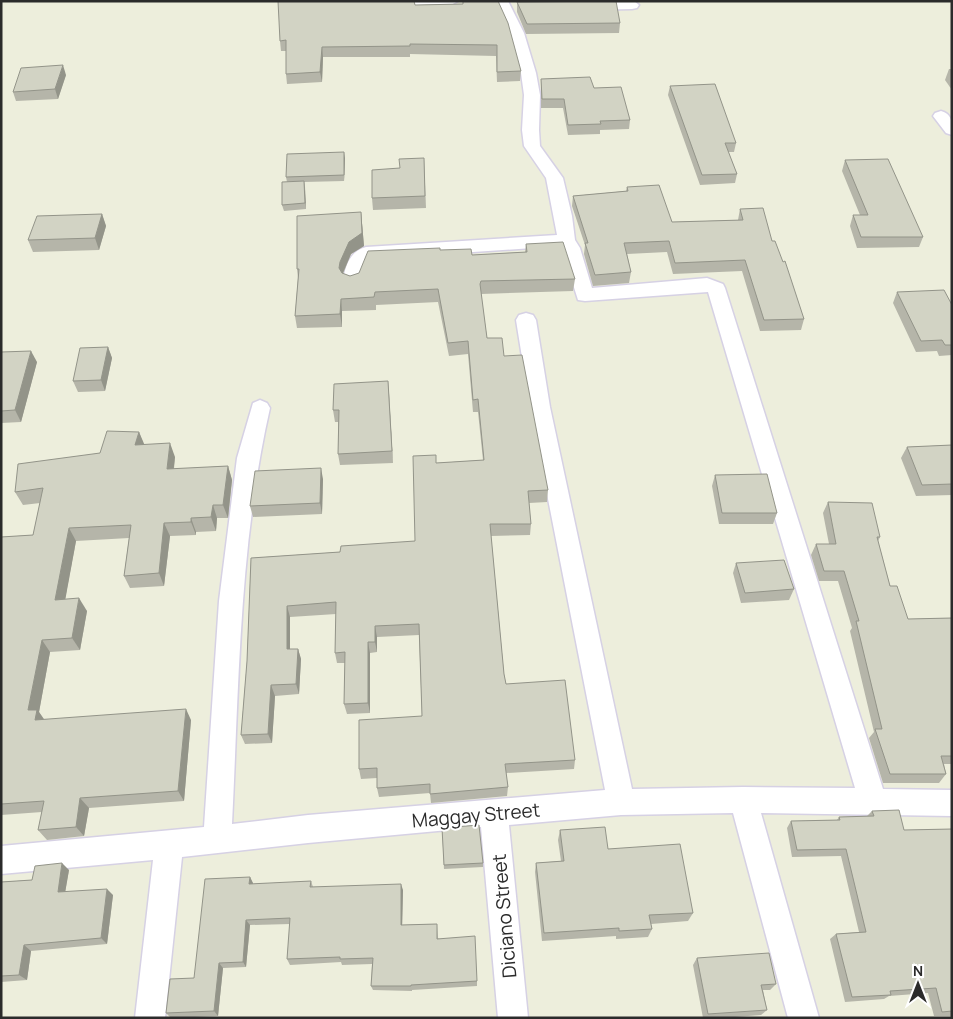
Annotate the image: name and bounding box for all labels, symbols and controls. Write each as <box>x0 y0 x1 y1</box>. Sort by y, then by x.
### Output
street label: Maggay Street <box>411 796 541 834</box>
street label: Diciano Street <box>486 853 522 979</box>
north arrow <box>893 959 943 1009</box>
text: N <box>913 961 923 980</box>

